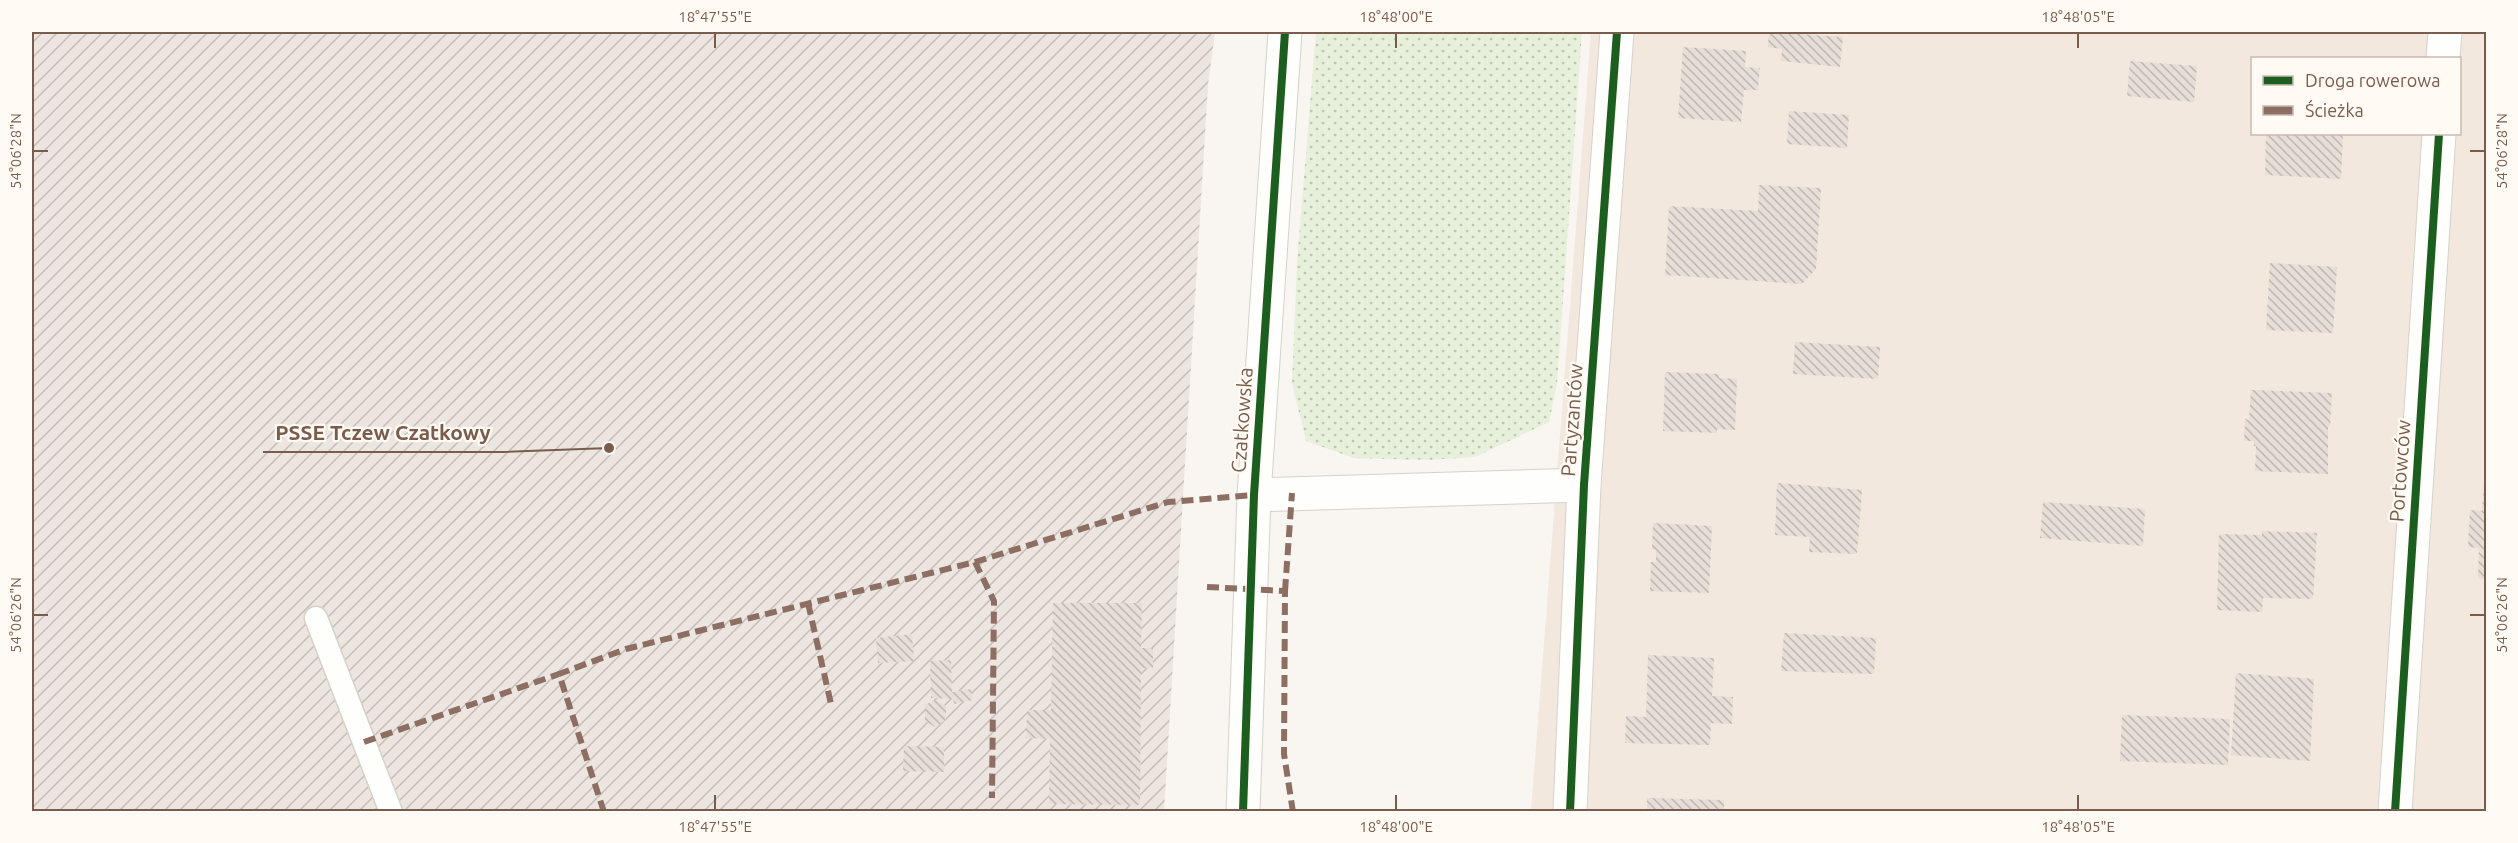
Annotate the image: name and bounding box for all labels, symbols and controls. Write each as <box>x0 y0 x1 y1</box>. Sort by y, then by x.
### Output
text: 18°47'55"E <box>678 8 752 25</box>
text: 18°48'00"E <box>1359 8 1433 25</box>
text: 18°48'05"E <box>2041 8 2115 25</box>
legend <box>2251 57 2461 135</box>
text: Droga rowerowa <box>2305 70 2441 90</box>
text: Ścieżka <box>2305 99 2364 120</box>
text: 54°06'28"N <box>7 113 24 189</box>
text: 54°06'28"N <box>2493 113 2510 189</box>
street label: Partyzantów <box>1556 362 1587 477</box>
street label: Czatkowska <box>1226 367 1257 473</box>
callout: PSSE Tczew Czatkowy <box>263 413 503 452</box>
street label: Portowców <box>2384 419 2415 523</box>
text: PSSE Tczew Czatkowy <box>275 420 491 444</box>
text: 54°06'26"N <box>7 577 24 653</box>
text: 54°06'26"N <box>2493 577 2510 653</box>
text: 18°47'55"E <box>678 818 752 835</box>
text: 18°48'00"E <box>1359 818 1433 835</box>
text: 18°48'05"E <box>2041 818 2115 835</box>

